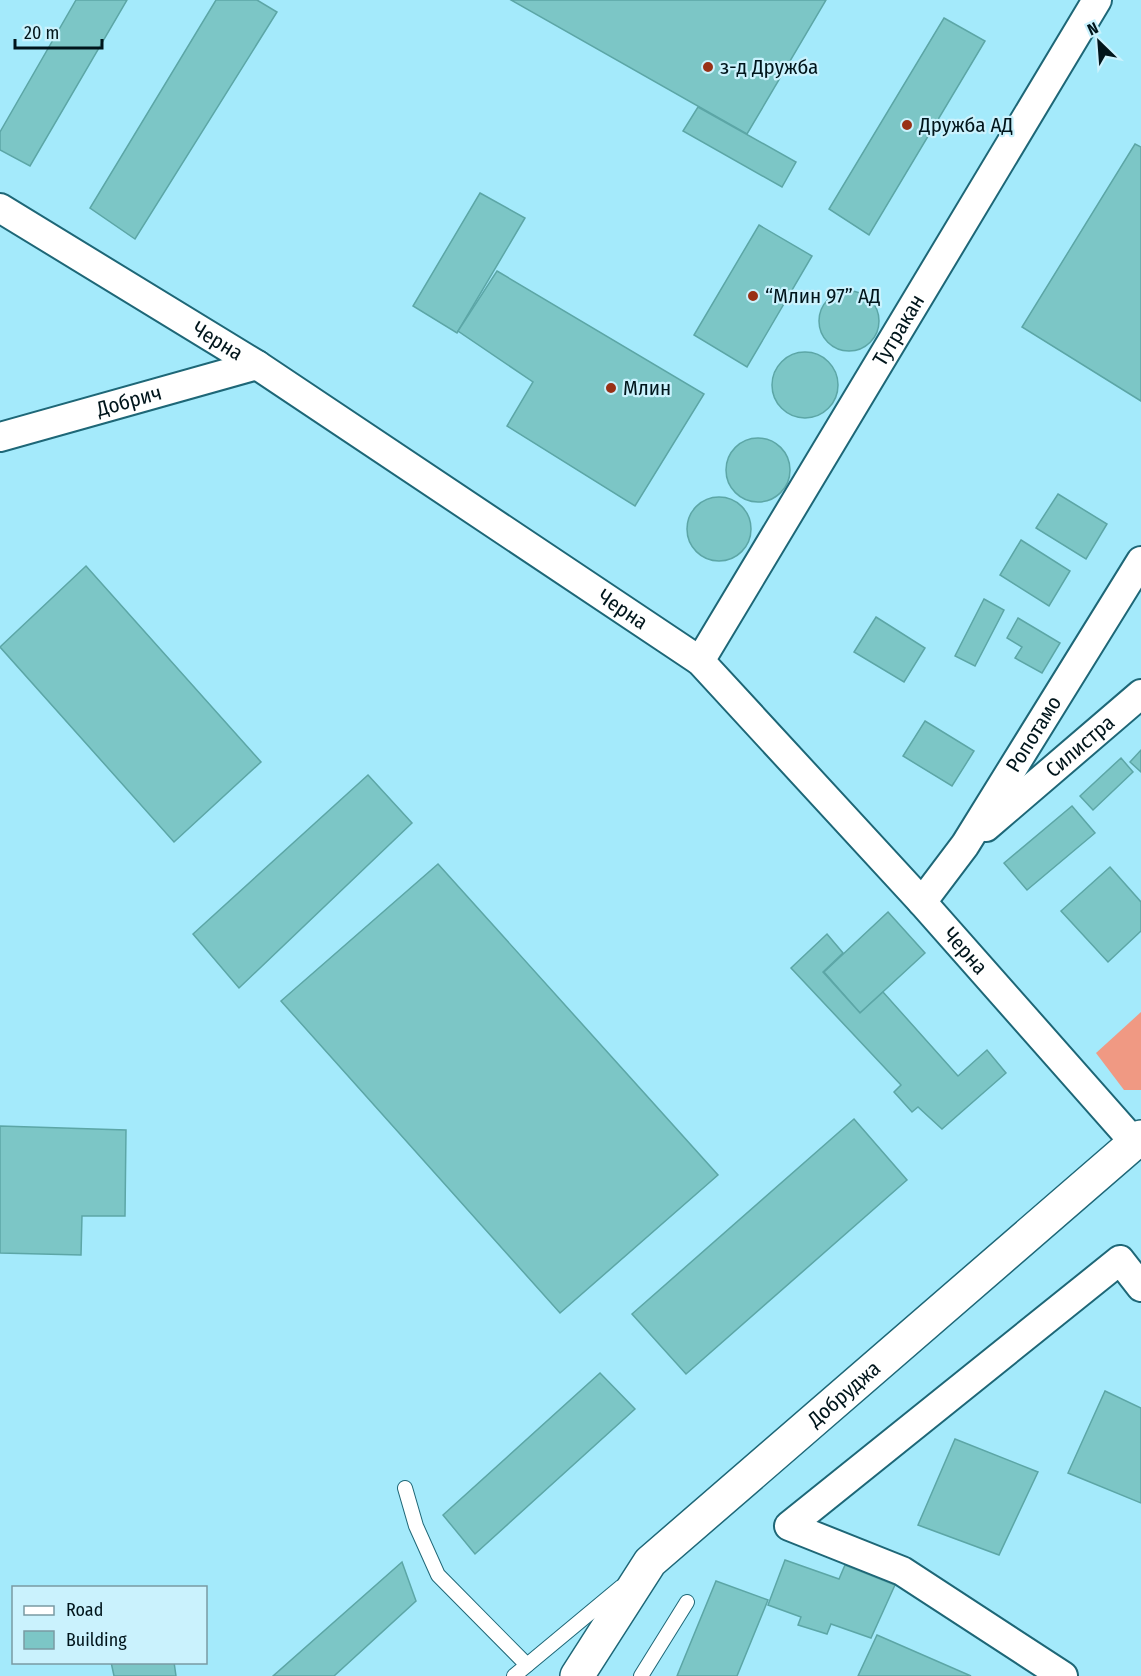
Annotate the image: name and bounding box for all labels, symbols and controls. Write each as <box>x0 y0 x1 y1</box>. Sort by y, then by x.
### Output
scale bar <box>15 12 102 50</box>
north arrow <box>1069 12 1129 72</box>
text: N <box>1085 18 1101 39</box>
text: 20 m <box>24 22 59 44</box>
place label: з-д Дружба <box>720 54 818 80</box>
marker: з-д Дружба <box>701 60 715 74</box>
place label: Дружба АД <box>918 112 1013 138</box>
marker: Дружба АД <box>900 118 914 132</box>
place label: “Млин 97” АД <box>765 283 881 309</box>
marker: “Млин 97” АД <box>746 289 760 303</box>
street label: Тутракан <box>867 289 930 371</box>
street label: Черна <box>188 316 248 366</box>
place label: Млин <box>623 375 671 401</box>
street label: Добрич <box>93 379 165 423</box>
marker: Млин <box>604 381 618 395</box>
street label: Черна <box>593 583 653 635</box>
street label: Ропотамо <box>1000 691 1067 777</box>
street label: Силистра <box>1040 710 1120 783</box>
street label: Черна <box>937 922 993 980</box>
street label: Добруджа <box>802 1355 886 1433</box>
legend <box>12 1586 207 1664</box>
text: Road <box>66 1599 103 1621</box>
text: Building <box>66 1629 127 1651</box>

